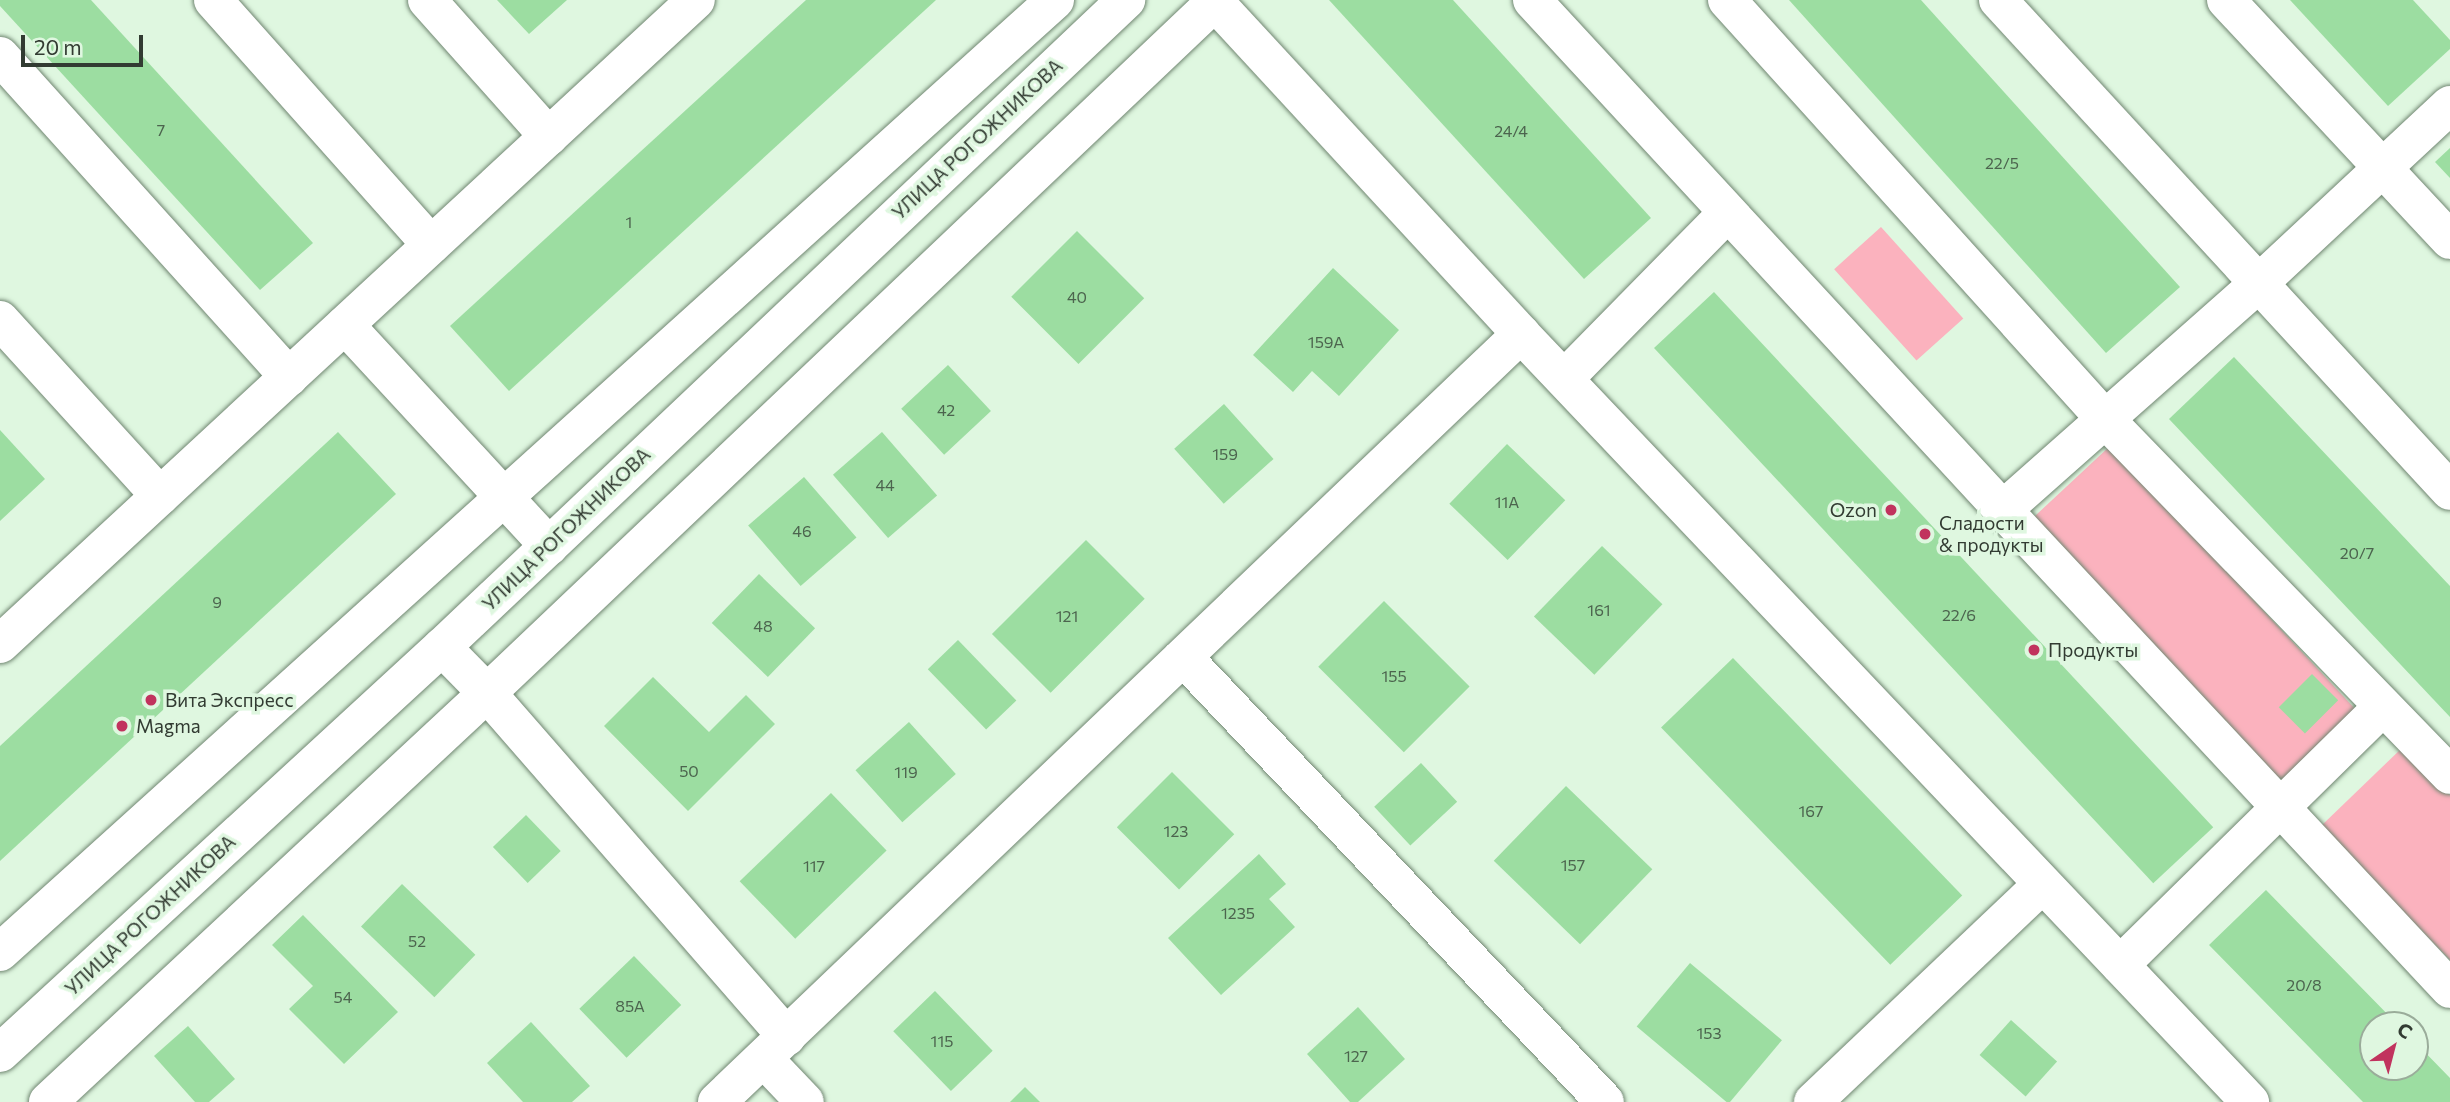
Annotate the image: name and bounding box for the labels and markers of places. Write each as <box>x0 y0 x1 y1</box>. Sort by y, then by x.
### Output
place label: Ozon <box>1830 499 1877 521</box>
marker: Ozon <box>1883 502 1899 518</box>
place label: Сладости & продукты <box>1939 512 2043 556</box>
marker: Сладости & продукты <box>1917 526 1933 542</box>
place label: Продукты <box>2048 639 2138 661</box>
marker: Продукты <box>2026 642 2042 658</box>
place label: Вита Экспресс <box>165 689 294 711</box>
marker: Вита Экспресс <box>143 692 159 708</box>
place label: Magma <box>136 715 201 737</box>
marker: Magma <box>114 718 130 734</box>

